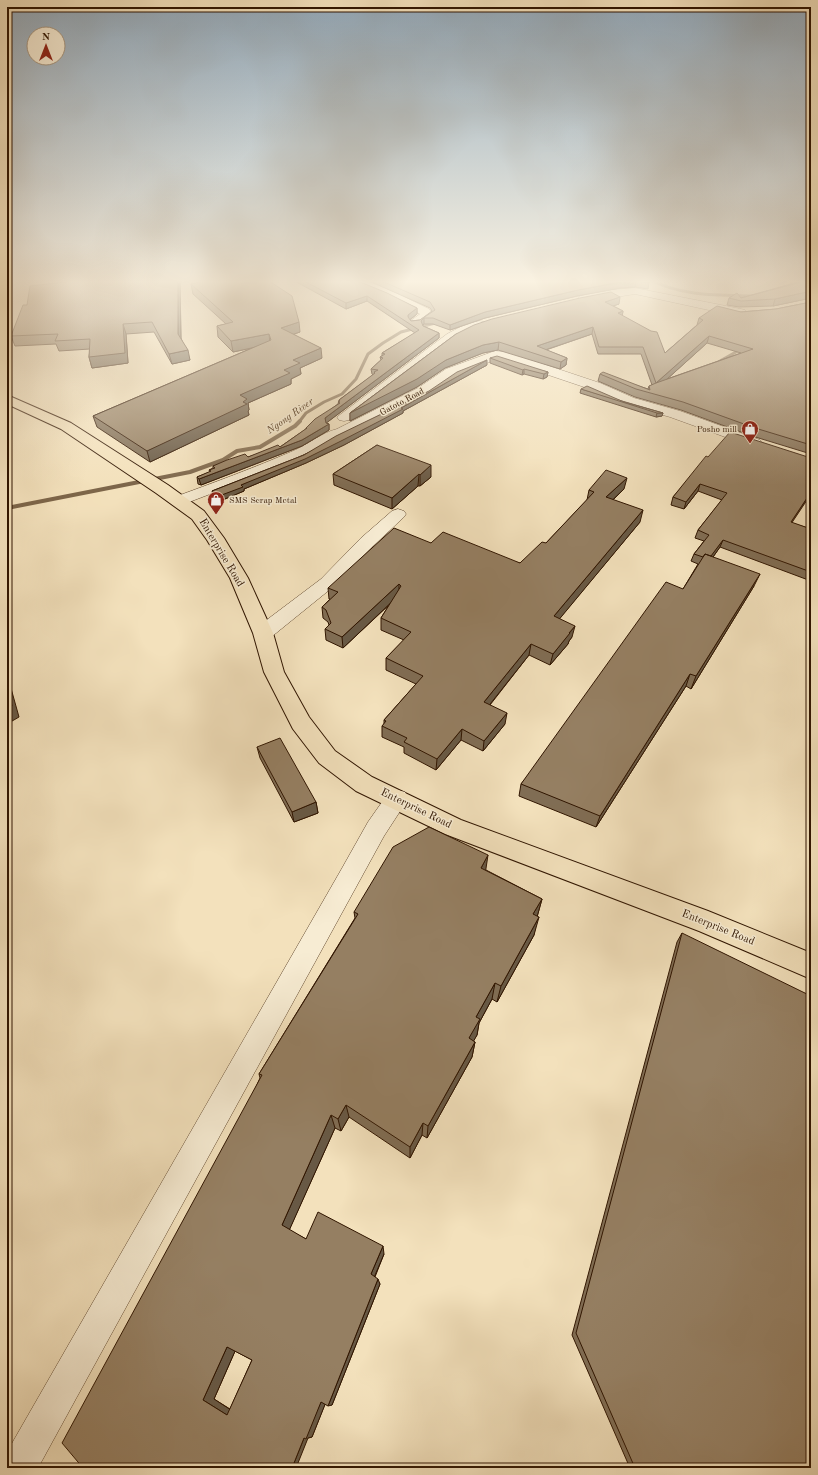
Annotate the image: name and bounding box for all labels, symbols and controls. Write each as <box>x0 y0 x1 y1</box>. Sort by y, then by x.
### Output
north arrow <box>26 26 66 66</box>
text: N <box>42 32 51 43</box>
street label: Gatoto Road <box>378 386 426 417</box>
water label: Ngong River <box>264 396 316 437</box>
shop icon: Posho mill <box>740 419 760 444</box>
place label: Posho mill <box>697 425 738 434</box>
shop icon: SMS Scrap Metal <box>206 490 226 515</box>
place label: SMS Scrap Metal <box>229 496 297 505</box>
street label: Enterprise Road <box>196 517 246 589</box>
street label: Enterprise Road <box>379 787 453 831</box>
street label: Enterprise Road <box>680 908 756 948</box>

